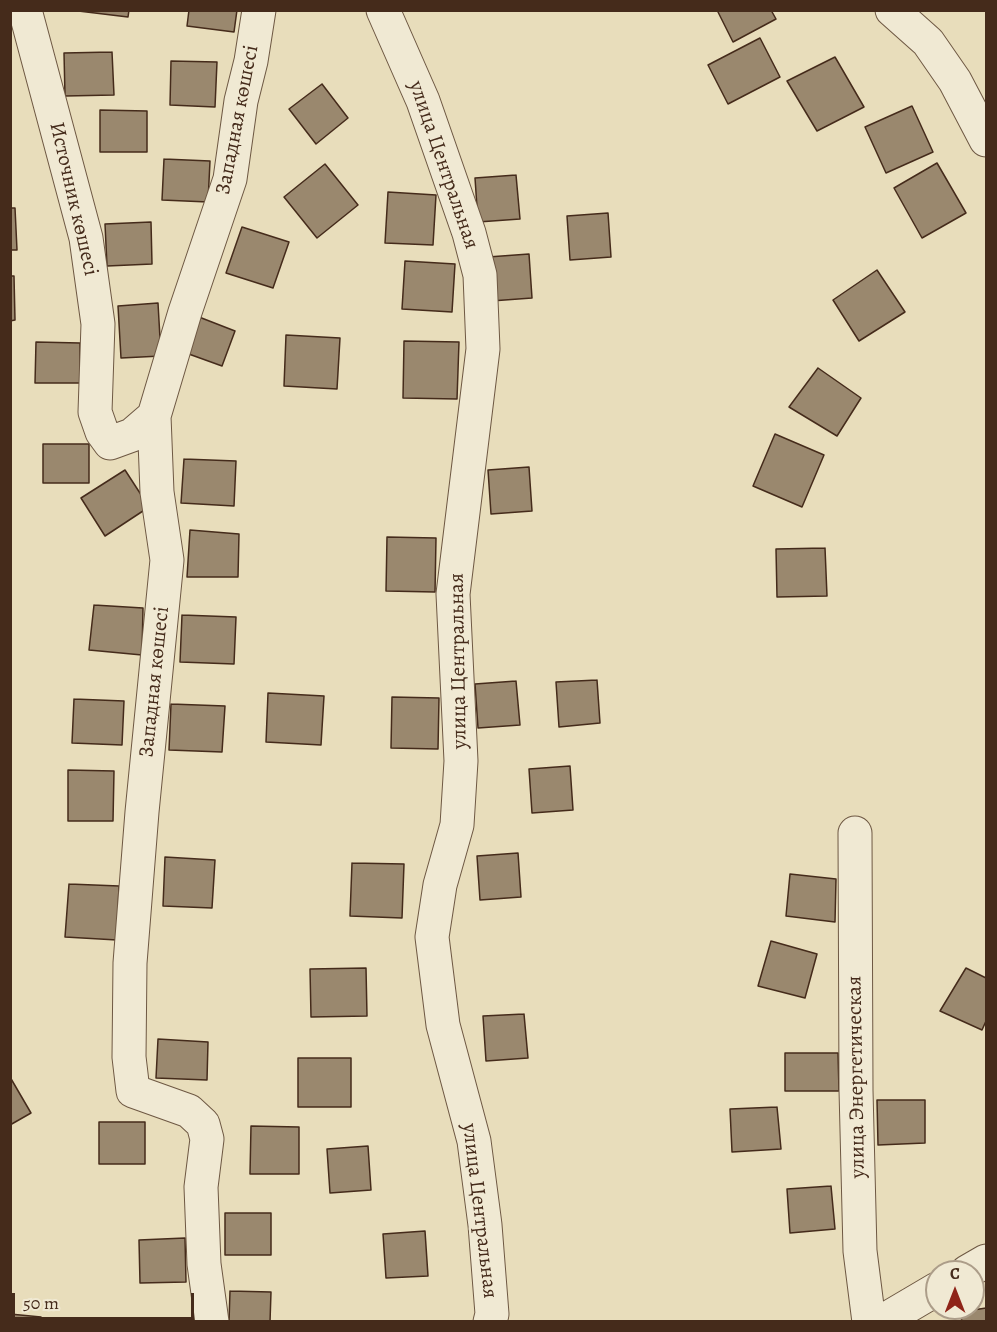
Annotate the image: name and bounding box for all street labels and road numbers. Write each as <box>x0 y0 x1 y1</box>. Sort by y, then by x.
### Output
street label: Западная көшесі <box>211 43 265 197</box>
street label: улица Центральная <box>402 78 484 252</box>
street label: Источник көшесі <box>43 120 103 278</box>
street label: улица Центральная <box>445 573 473 749</box>
street label: Западная көшесі <box>135 605 175 759</box>
street label: улица Энергетическая <box>843 976 871 1178</box>
street label: улица Центральная <box>456 1122 502 1300</box>

